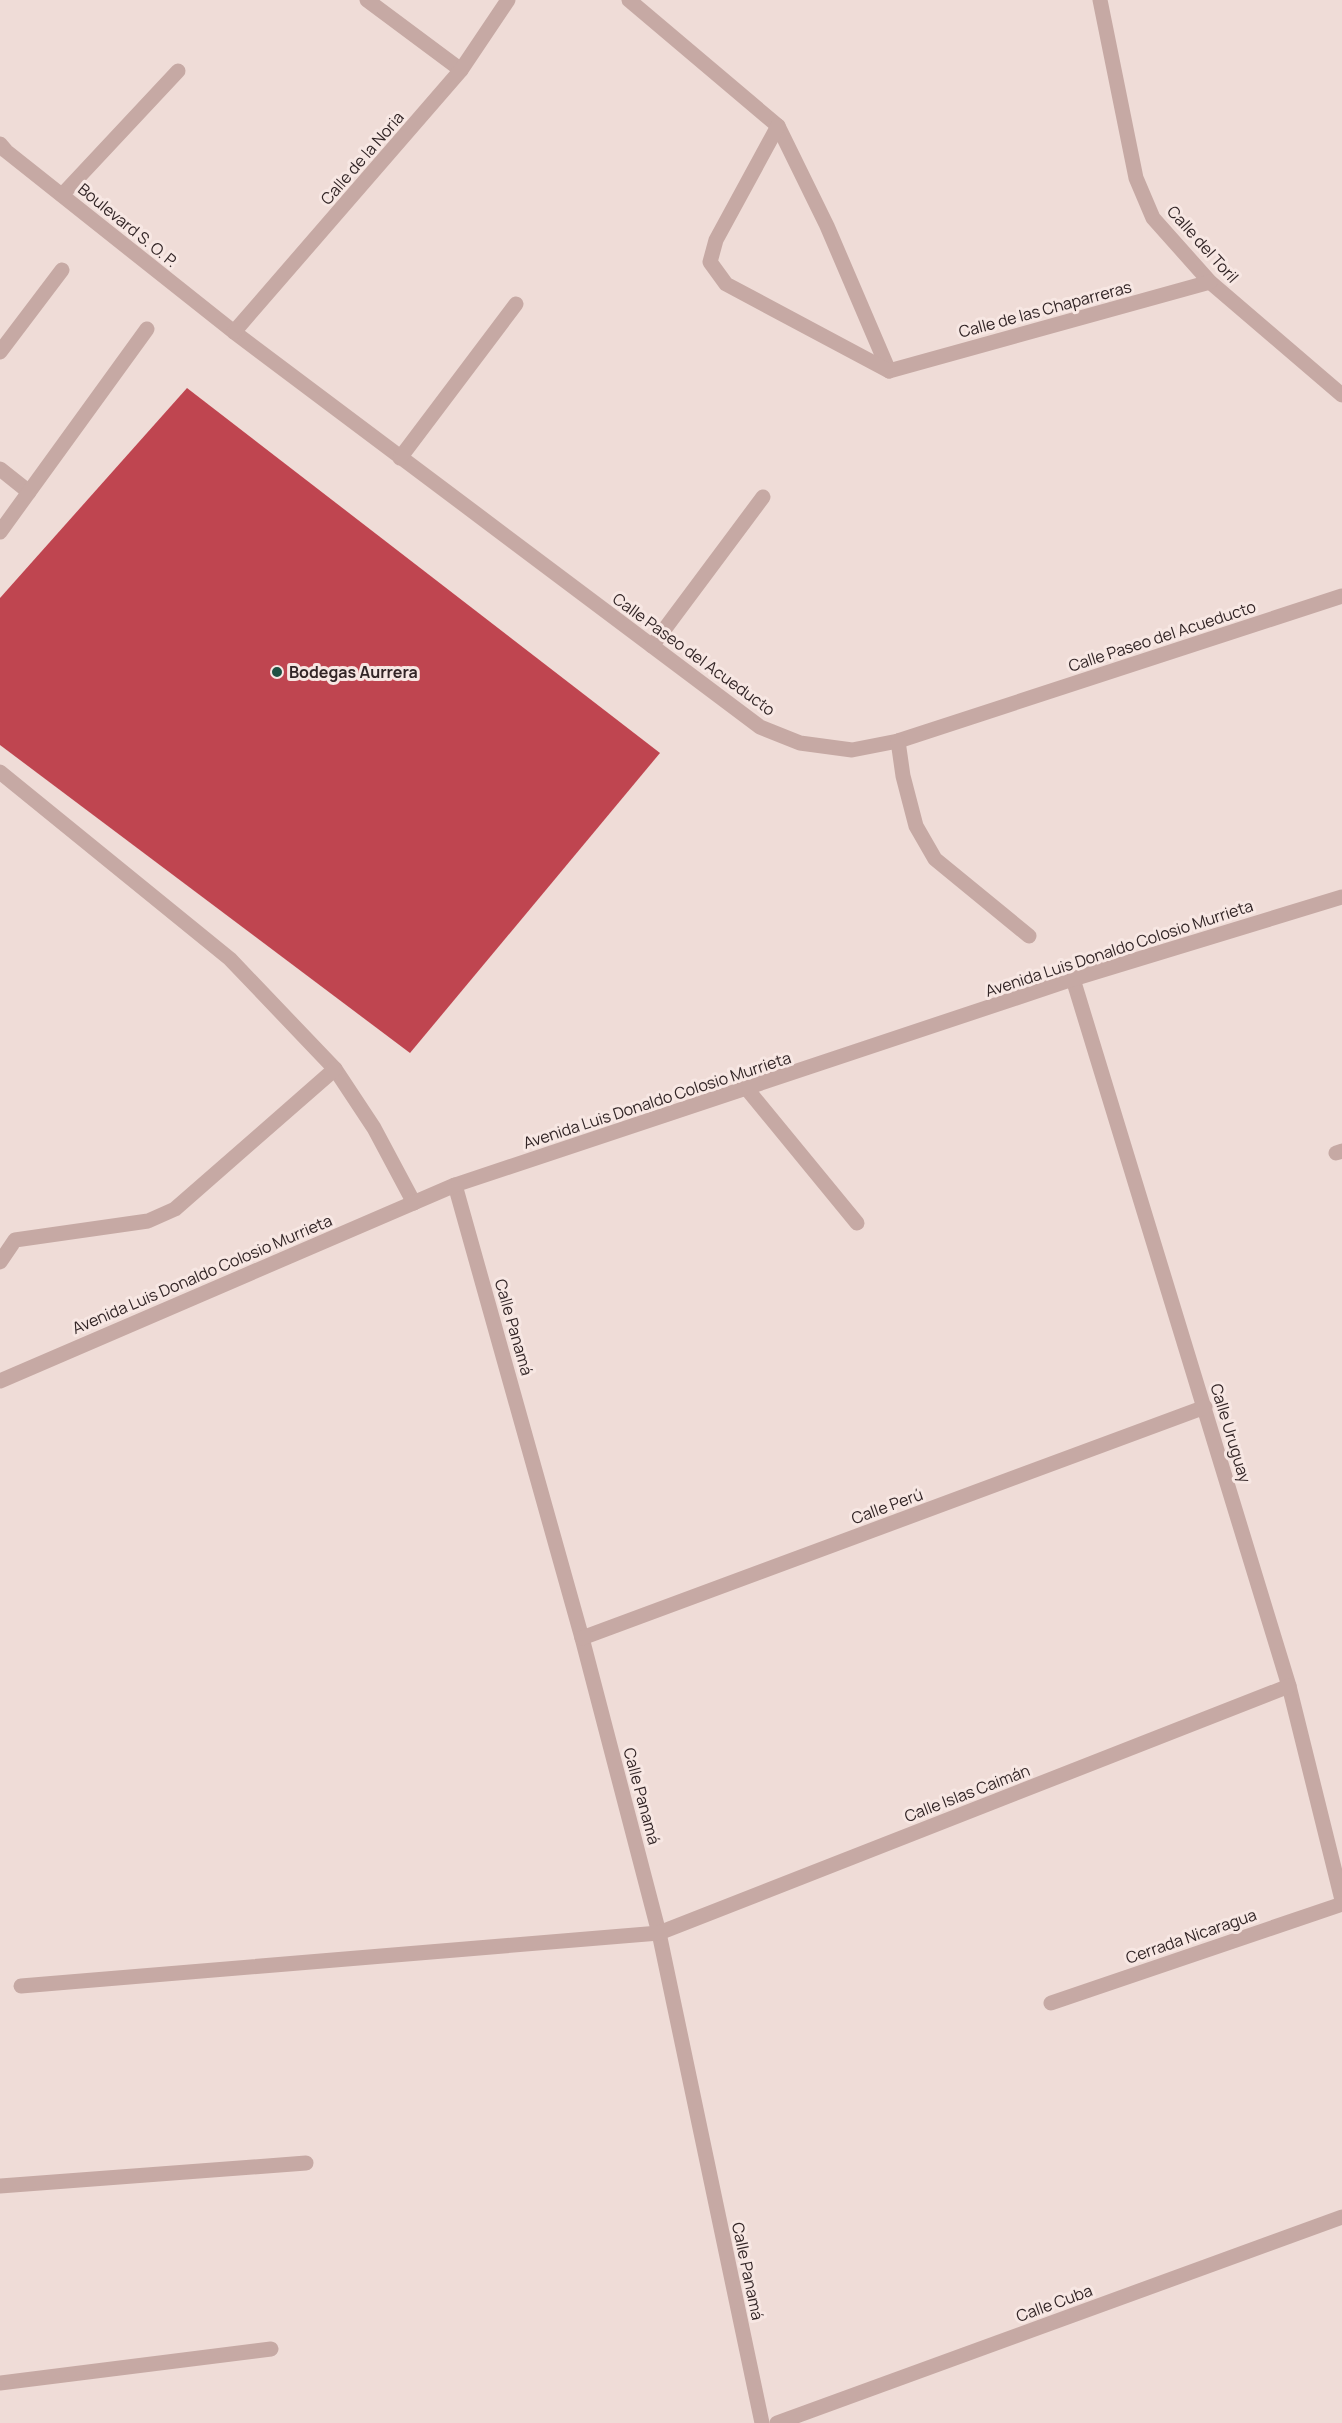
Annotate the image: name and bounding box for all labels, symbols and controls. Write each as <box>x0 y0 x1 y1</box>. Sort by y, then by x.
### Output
street label: Calle de la Noria <box>315 107 409 209</box>
street label: Boulevard S. O. P. <box>74 178 182 272</box>
street label: Calle del Toril <box>1162 201 1244 287</box>
street label: Calle de las Chaparreras <box>956 275 1134 343</box>
street label: Calle Paseo del Acueducto <box>608 588 780 720</box>
street label: Calle Paseo del Acueducto <box>1065 595 1259 677</box>
place label: Bodegas Aurrera <box>289 661 418 683</box>
marker: Bodegas Aurrera <box>270 665 284 679</box>
street label: Avenida Luis Donaldo Colosio Murrieta <box>982 894 1256 1002</box>
street label: Avenida Luis Donaldo Colosio Murrieta <box>520 1046 794 1154</box>
street label: Avenida Luis Donaldo Colosio Murrieta <box>69 1209 335 1339</box>
street label: Calle Panamá <box>490 1276 538 1378</box>
street label: Calle Uruguay <box>1205 1381 1257 1486</box>
street label: Calle Perú <box>848 1483 926 1529</box>
street label: Calle Panamá <box>619 1745 665 1847</box>
street label: Calle Islas Caimán <box>901 1759 1033 1827</box>
street label: Cerrada Nicaragua <box>1123 1903 1259 1969</box>
street label: Calle Panamá <box>727 2220 769 2322</box>
street label: Calle Cuba <box>1013 2279 1095 2327</box>

